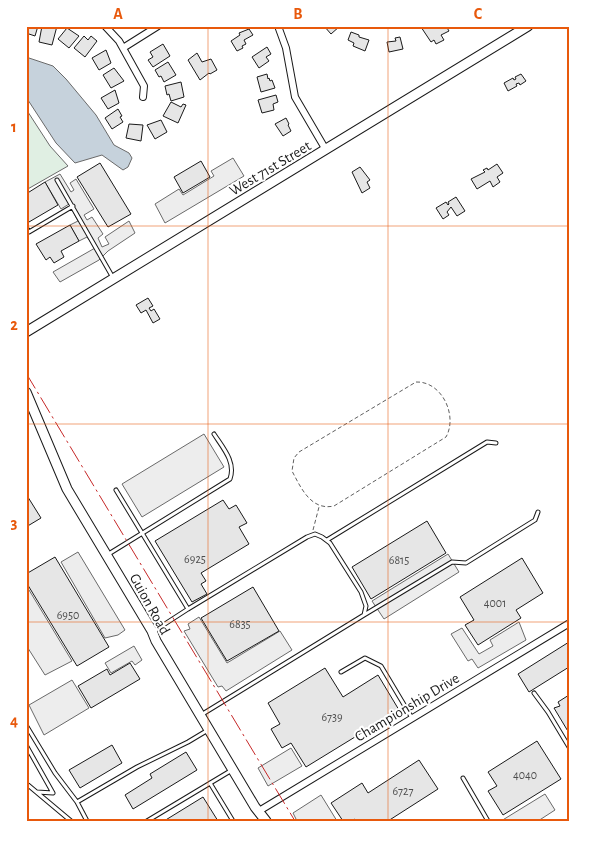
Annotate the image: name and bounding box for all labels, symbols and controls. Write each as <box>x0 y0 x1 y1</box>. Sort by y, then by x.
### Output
text: A <box>113 6 123 22</box>
text: B <box>293 6 303 22</box>
text: C <box>474 6 483 22</box>
text: 1 <box>11 119 17 135</box>
street label: West 71st Street <box>227 138 314 199</box>
text: 2 <box>10 317 18 333</box>
text: 3 <box>11 515 18 531</box>
house number: 6925 <box>184 553 206 565</box>
house number: 6815 <box>389 554 409 566</box>
street label: Guion Road <box>127 571 173 637</box>
house number: 4001 <box>484 597 506 609</box>
house number: 6950 <box>57 609 79 621</box>
house number: 6835 <box>229 618 251 630</box>
street label: Championship Drive <box>352 670 462 744</box>
house number: 6739 <box>321 711 343 723</box>
text: 4 <box>10 713 18 729</box>
house number: 4040 <box>513 769 537 781</box>
house number: 6727 <box>392 785 414 797</box>

